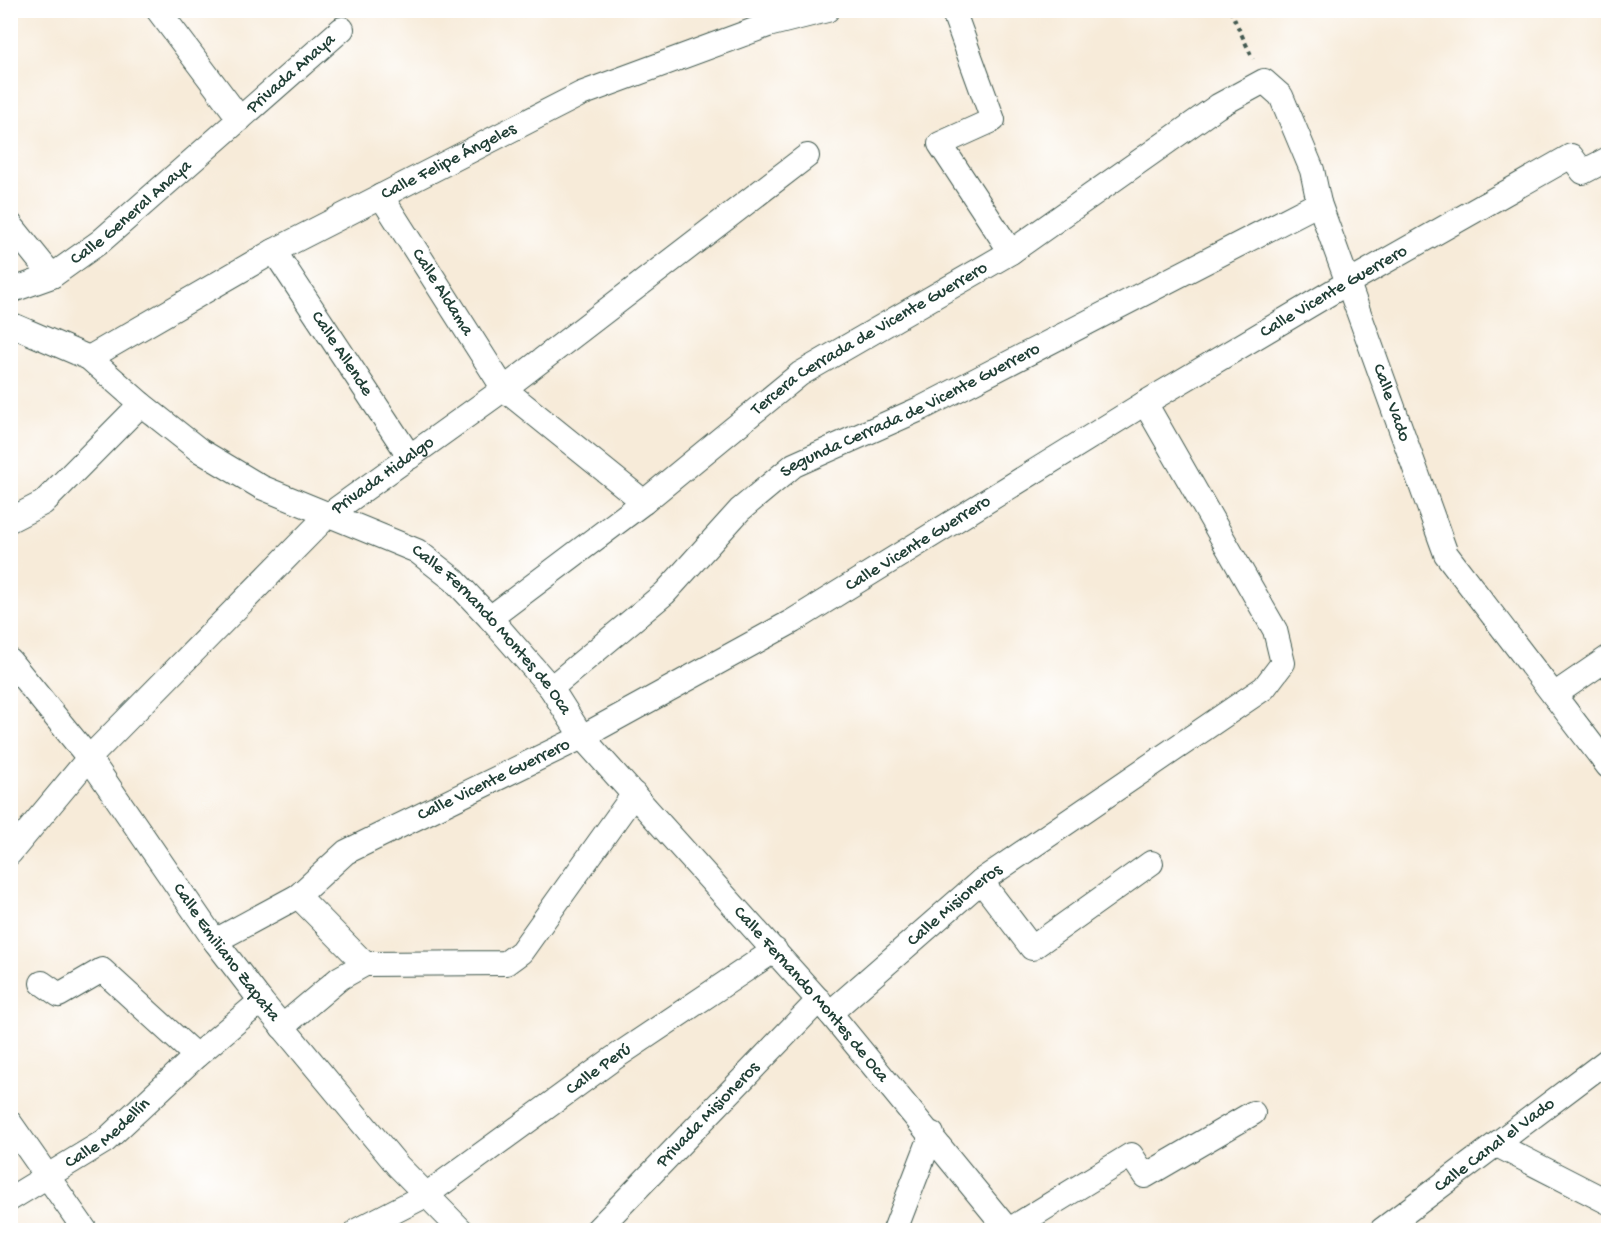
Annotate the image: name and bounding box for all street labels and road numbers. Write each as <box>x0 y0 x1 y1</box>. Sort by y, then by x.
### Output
street label: Privada Anaya <box>242 29 340 119</box>
street label: Calle Felipe Ángeles <box>378 118 521 205</box>
street label: Calle General Anaya <box>66 155 197 270</box>
street label: Calle Vicente Guerrero <box>1256 241 1411 343</box>
street label: Calle Aldama <box>407 245 478 340</box>
street label: Tercera Cerrada de Vicente Guerrero <box>746 257 991 421</box>
street label: Calle Allende <box>306 307 378 401</box>
street label: Segunda Cerrada de Vicente Guerrero <box>776 338 1044 482</box>
street label: Calle Vado <box>1368 361 1415 444</box>
street label: Privada Hidalgo <box>327 432 438 520</box>
street label: Calle Vicente Guerrero <box>842 491 995 596</box>
street label: Calle Fernando Montes de Oca <box>407 540 576 720</box>
street label: Calle Vicente Guerrero <box>414 734 573 826</box>
street label: Calle Misioneros <box>903 858 1007 951</box>
street label: Calle Emiliano Zapata <box>168 879 285 1027</box>
street label: Calle Fernando Montes de Oca <box>729 902 894 1087</box>
street label: Calle Perú <box>562 1039 636 1100</box>
street label: Privada Misioneros <box>651 1056 765 1173</box>
street label: Calle Medellín <box>61 1093 155 1173</box>
street label: Calle Canal el Vado <box>1430 1093 1559 1197</box>

